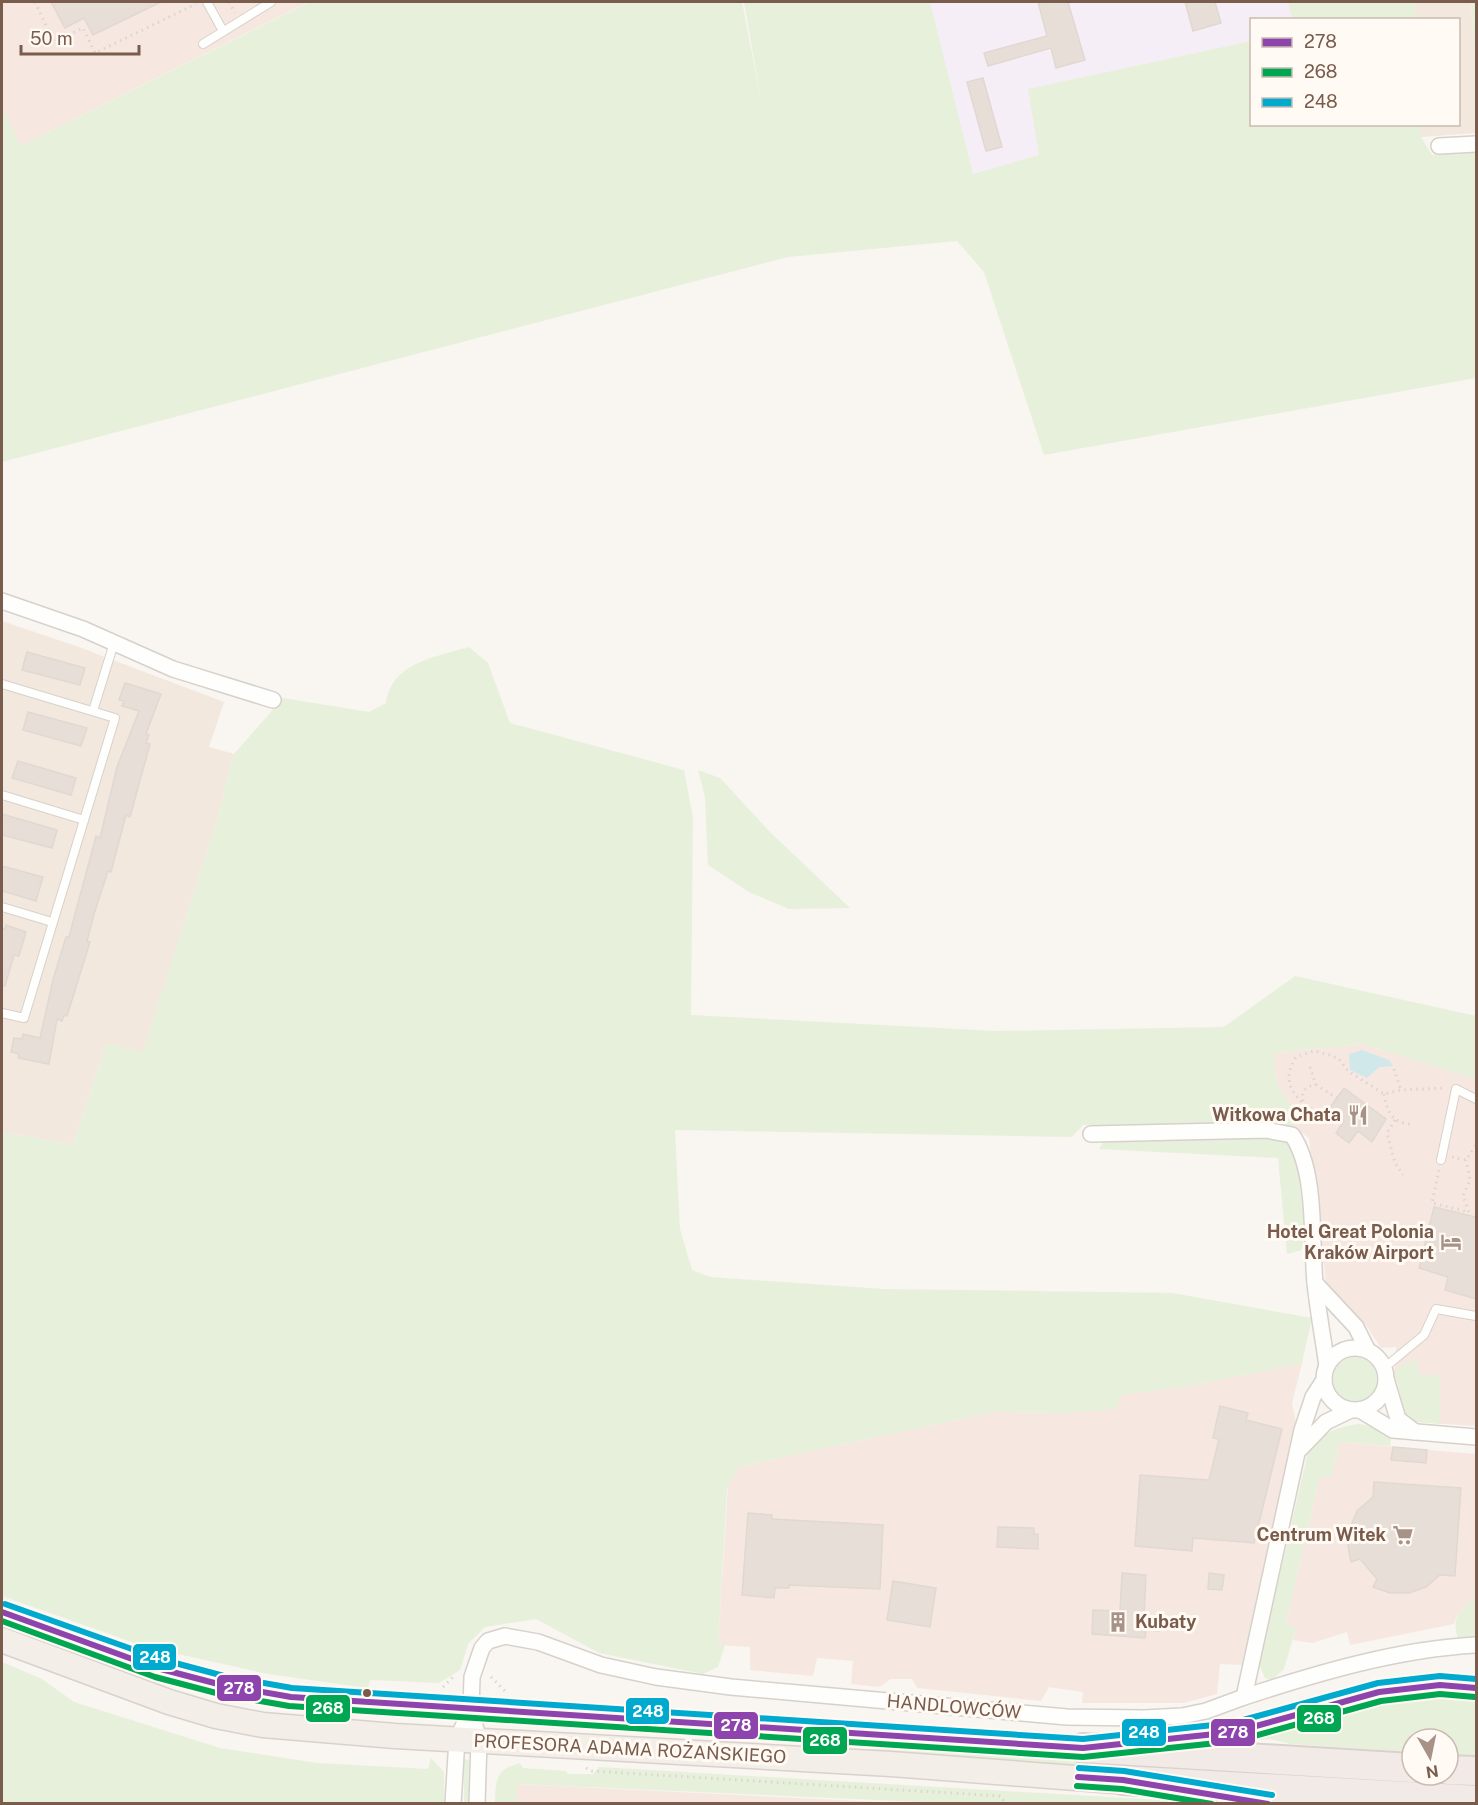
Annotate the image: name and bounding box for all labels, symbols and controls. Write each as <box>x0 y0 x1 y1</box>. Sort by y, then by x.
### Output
scale bar <box>21 18 140 56</box>
legend <box>1250 18 1460 126</box>
text: 50 m <box>30 28 73 49</box>
text: 278 <box>1304 31 1337 52</box>
text: 268 <box>1304 61 1337 82</box>
text: 248 <box>1304 91 1338 112</box>
restaurant icon: Witkowa Chata <box>1346 1103 1370 1127</box>
place label: Witkowa Chata <box>1212 1104 1341 1125</box>
place label: Hotel Great Polonia Kraków Airport <box>1267 1221 1434 1263</box>
hotel icon: Hotel Great Polonia Kraków Airport <box>1439 1230 1463 1254</box>
supermarket icon: Centrum Witek <box>1391 1523 1415 1547</box>
place label: Centrum Witek <box>1257 1524 1387 1545</box>
building icon: Kubaty <box>1106 1610 1130 1634</box>
place label: Kubaty <box>1135 1611 1196 1632</box>
line badge: 248 <box>132 1643 177 1671</box>
text: 248 <box>139 1648 171 1667</box>
line badge: 278 <box>216 1674 262 1702</box>
text: 278 <box>224 1679 255 1698</box>
unlabelled marker <box>361 1687 373 1699</box>
street label: HANDLOWCÓW <box>886 1689 1022 1723</box>
line badge: 268 <box>305 1694 351 1723</box>
line badge: 248 <box>625 1697 670 1725</box>
text: 268 <box>312 1699 344 1718</box>
text: 248 <box>632 1702 664 1721</box>
line badge: 268 <box>1296 1704 1342 1733</box>
text: 268 <box>1303 1709 1335 1728</box>
line badge: 278 <box>713 1711 759 1740</box>
text: 278 <box>721 1716 752 1735</box>
line badge: 248 <box>1121 1718 1167 1747</box>
line badge: 278 <box>1210 1718 1256 1747</box>
text: 248 <box>1128 1723 1160 1742</box>
text: 278 <box>1218 1723 1249 1742</box>
line badge: 268 <box>802 1726 848 1755</box>
north arrow <box>1400 1727 1460 1787</box>
street label: PROFESORA ADAMA ROŻAŃSKIEGO <box>473 1729 787 1767</box>
text: 268 <box>809 1731 841 1750</box>
text: N <box>1425 1761 1440 1782</box>

